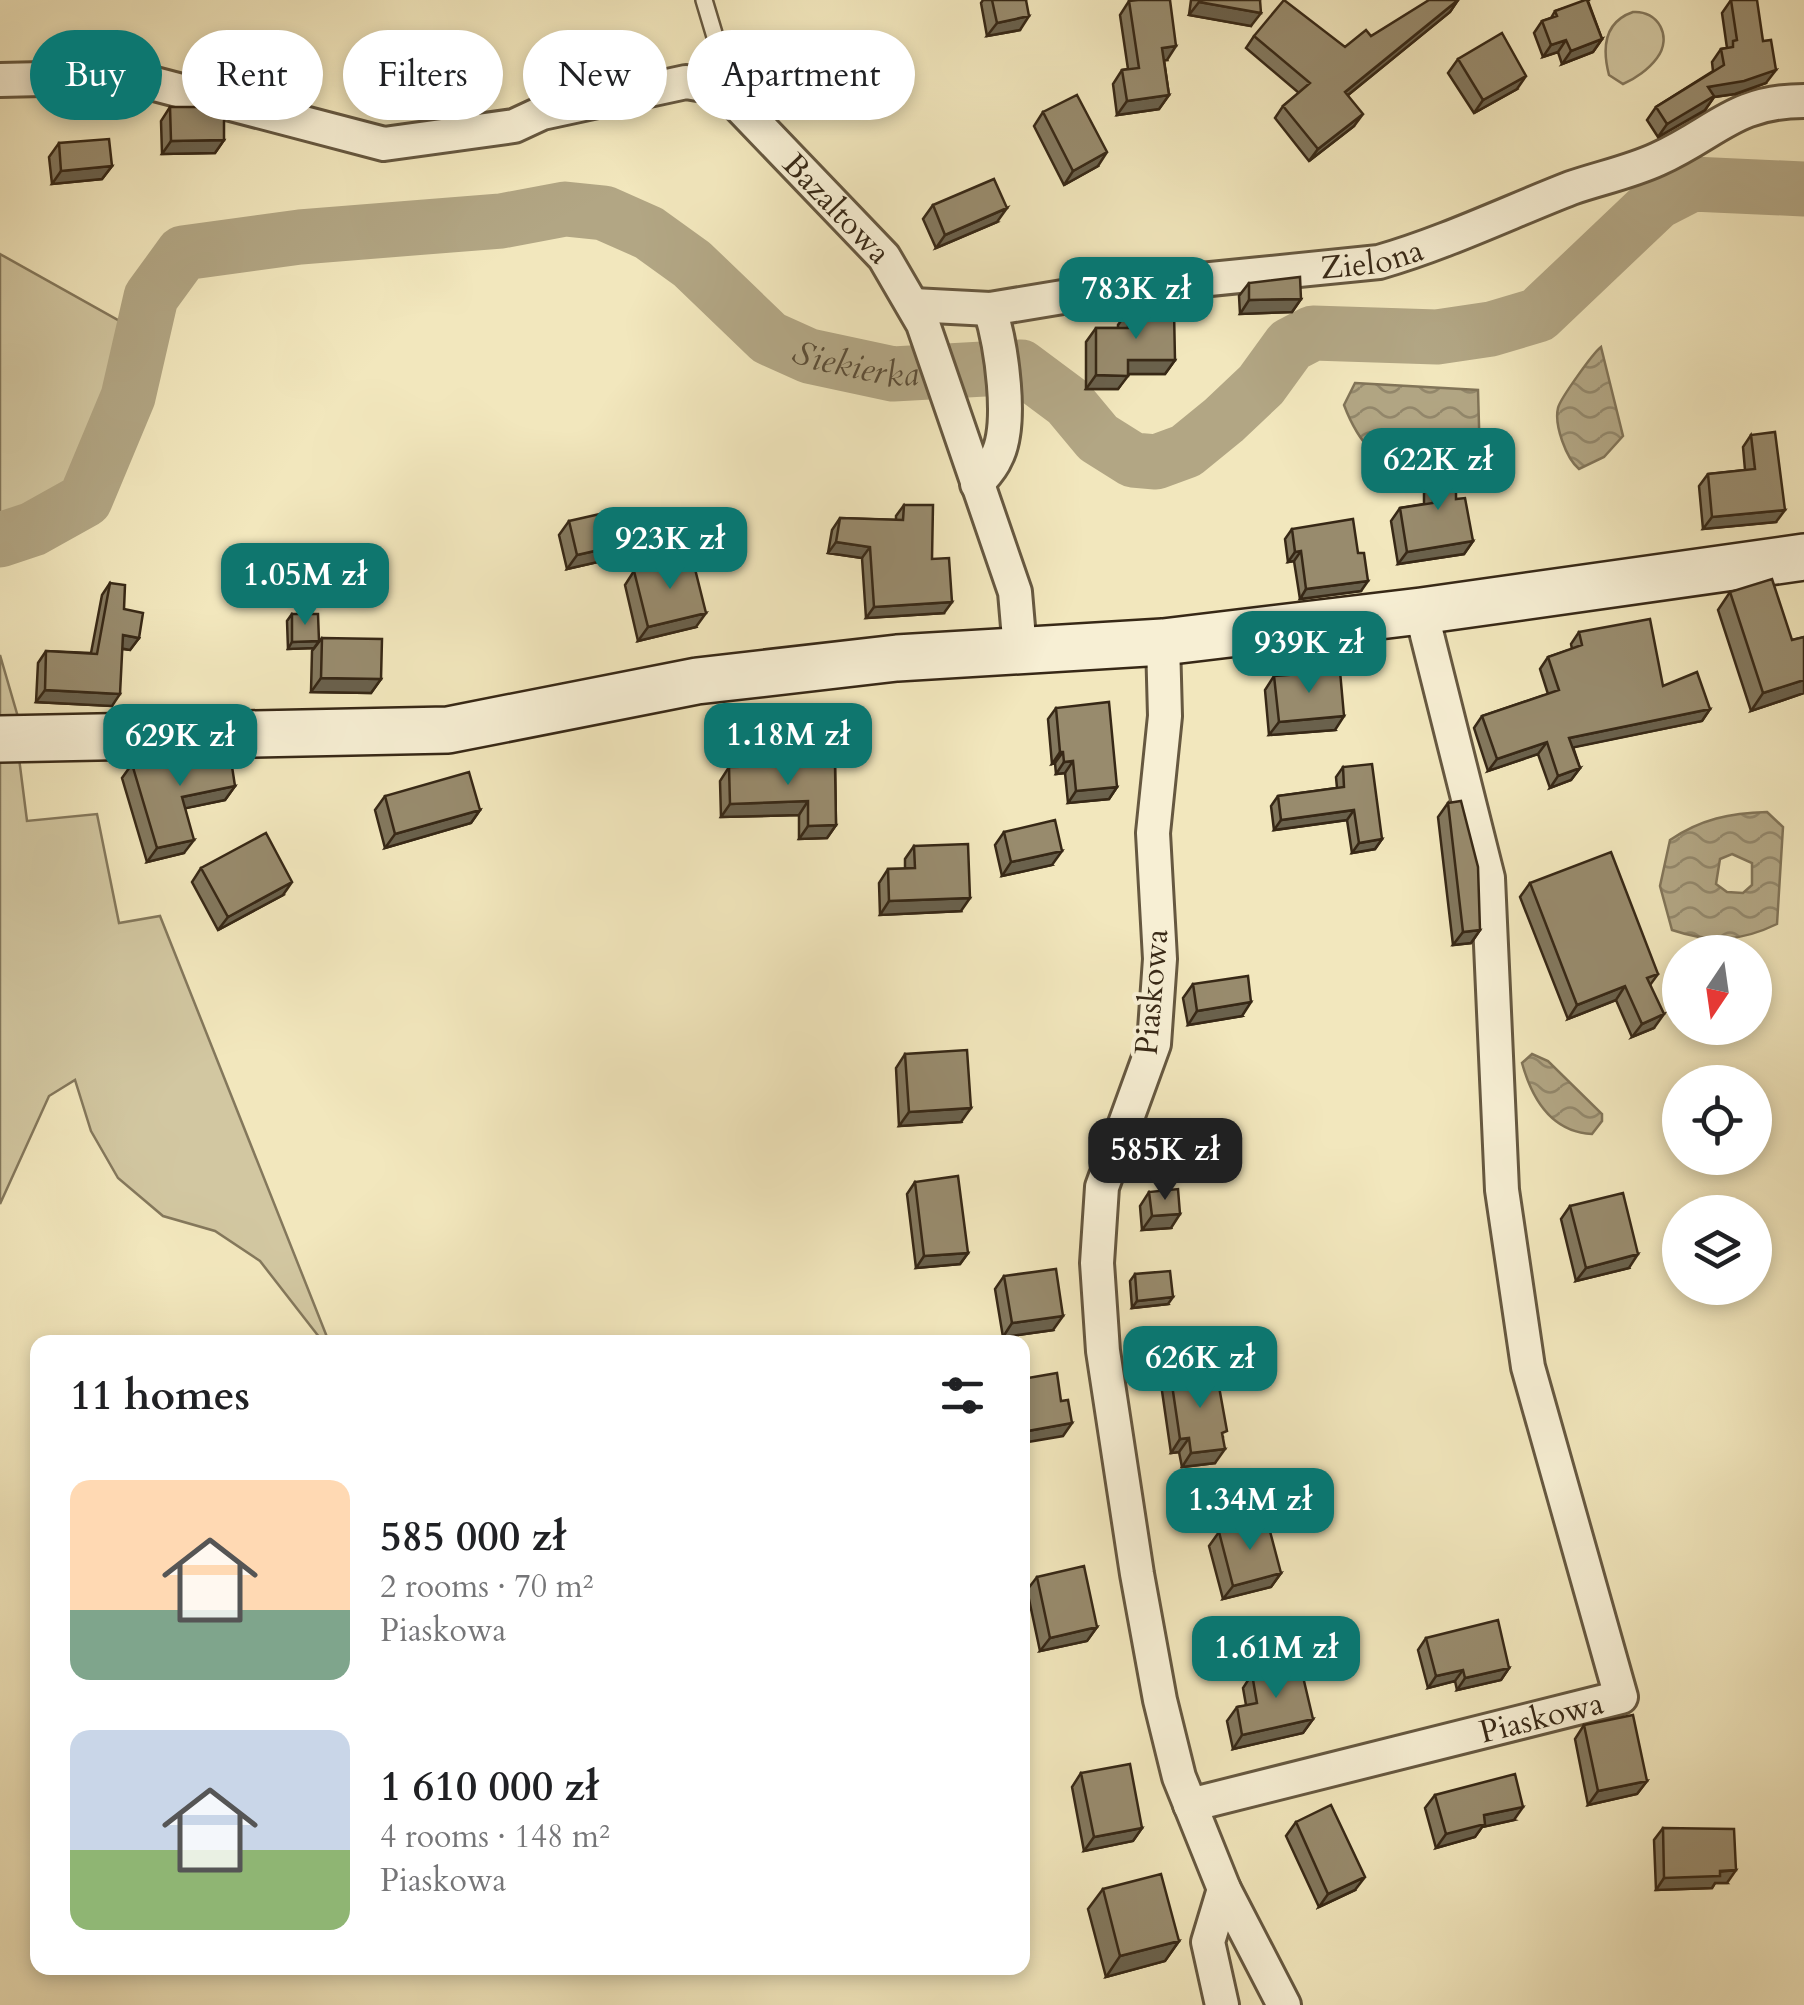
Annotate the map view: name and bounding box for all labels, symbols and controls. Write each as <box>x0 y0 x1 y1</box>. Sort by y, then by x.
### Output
chip: Buy <box>30 30 162 120</box>
chip: Rent <box>182 30 323 120</box>
chip: Filters <box>343 30 503 120</box>
chip: New <box>523 30 667 120</box>
chip: Apartment <box>687 30 915 120</box>
street label: Bazaltowa <box>773 144 900 274</box>
street label: Zielona <box>1318 228 1429 291</box>
pin: 783K zł <box>1044 257 1228 342</box>
text: 783K zł <box>1081 267 1191 311</box>
water label: Siekierka <box>785 329 920 399</box>
pin: 622K zł <box>1346 428 1530 513</box>
text: 622K zł <box>1383 438 1493 482</box>
pin: 923K zł <box>578 507 762 592</box>
text: 923K zł <box>615 517 725 561</box>
pin: 1.05M zł <box>202 543 408 628</box>
text: 1.05M zł <box>243 553 367 597</box>
pin: 939K zł <box>1217 611 1401 696</box>
text: 939K zł <box>1254 621 1364 665</box>
pin: 1.18M zł <box>685 703 891 788</box>
pin: 629K zł <box>88 704 272 789</box>
text: 1.18M zł <box>726 713 850 757</box>
text: 629K zł <box>125 714 235 758</box>
street label: Piaskowa <box>1125 927 1179 1057</box>
north arrow <box>1662 935 1772 1045</box>
map controls <box>1662 935 1772 1305</box>
button: locate <box>1662 1065 1772 1175</box>
pin: 585K zł <box>1073 1118 1257 1203</box>
text: 585K zł <box>1110 1128 1220 1172</box>
button: layers <box>1662 1195 1772 1305</box>
pin: 626K zł <box>1108 1326 1292 1411</box>
text: 626K zł <box>1145 1336 1255 1380</box>
text: 11 homes <box>70 1367 250 1424</box>
icon: filters <box>935 1368 990 1423</box>
pin: 1.34M zł <box>1147 1468 1353 1553</box>
text: 1.34M zł <box>1188 1478 1312 1522</box>
text: 585 000 zł <box>380 1508 566 1565</box>
icon: home <box>150 1520 270 1640</box>
text: 2 rooms · 70 m² <box>380 1565 593 1609</box>
text: Piaskowa <box>380 1609 506 1653</box>
pin: 1.61M zł <box>1173 1616 1379 1701</box>
text: 1.61M zł <box>1214 1626 1338 1670</box>
street label: Piaskowa <box>1475 1681 1608 1755</box>
text: 1 610 000 zł <box>380 1758 598 1815</box>
icon: home <box>150 1770 270 1890</box>
text: 4 rooms · 148 m² <box>380 1815 610 1859</box>
text: Piaskowa <box>380 1859 506 1903</box>

